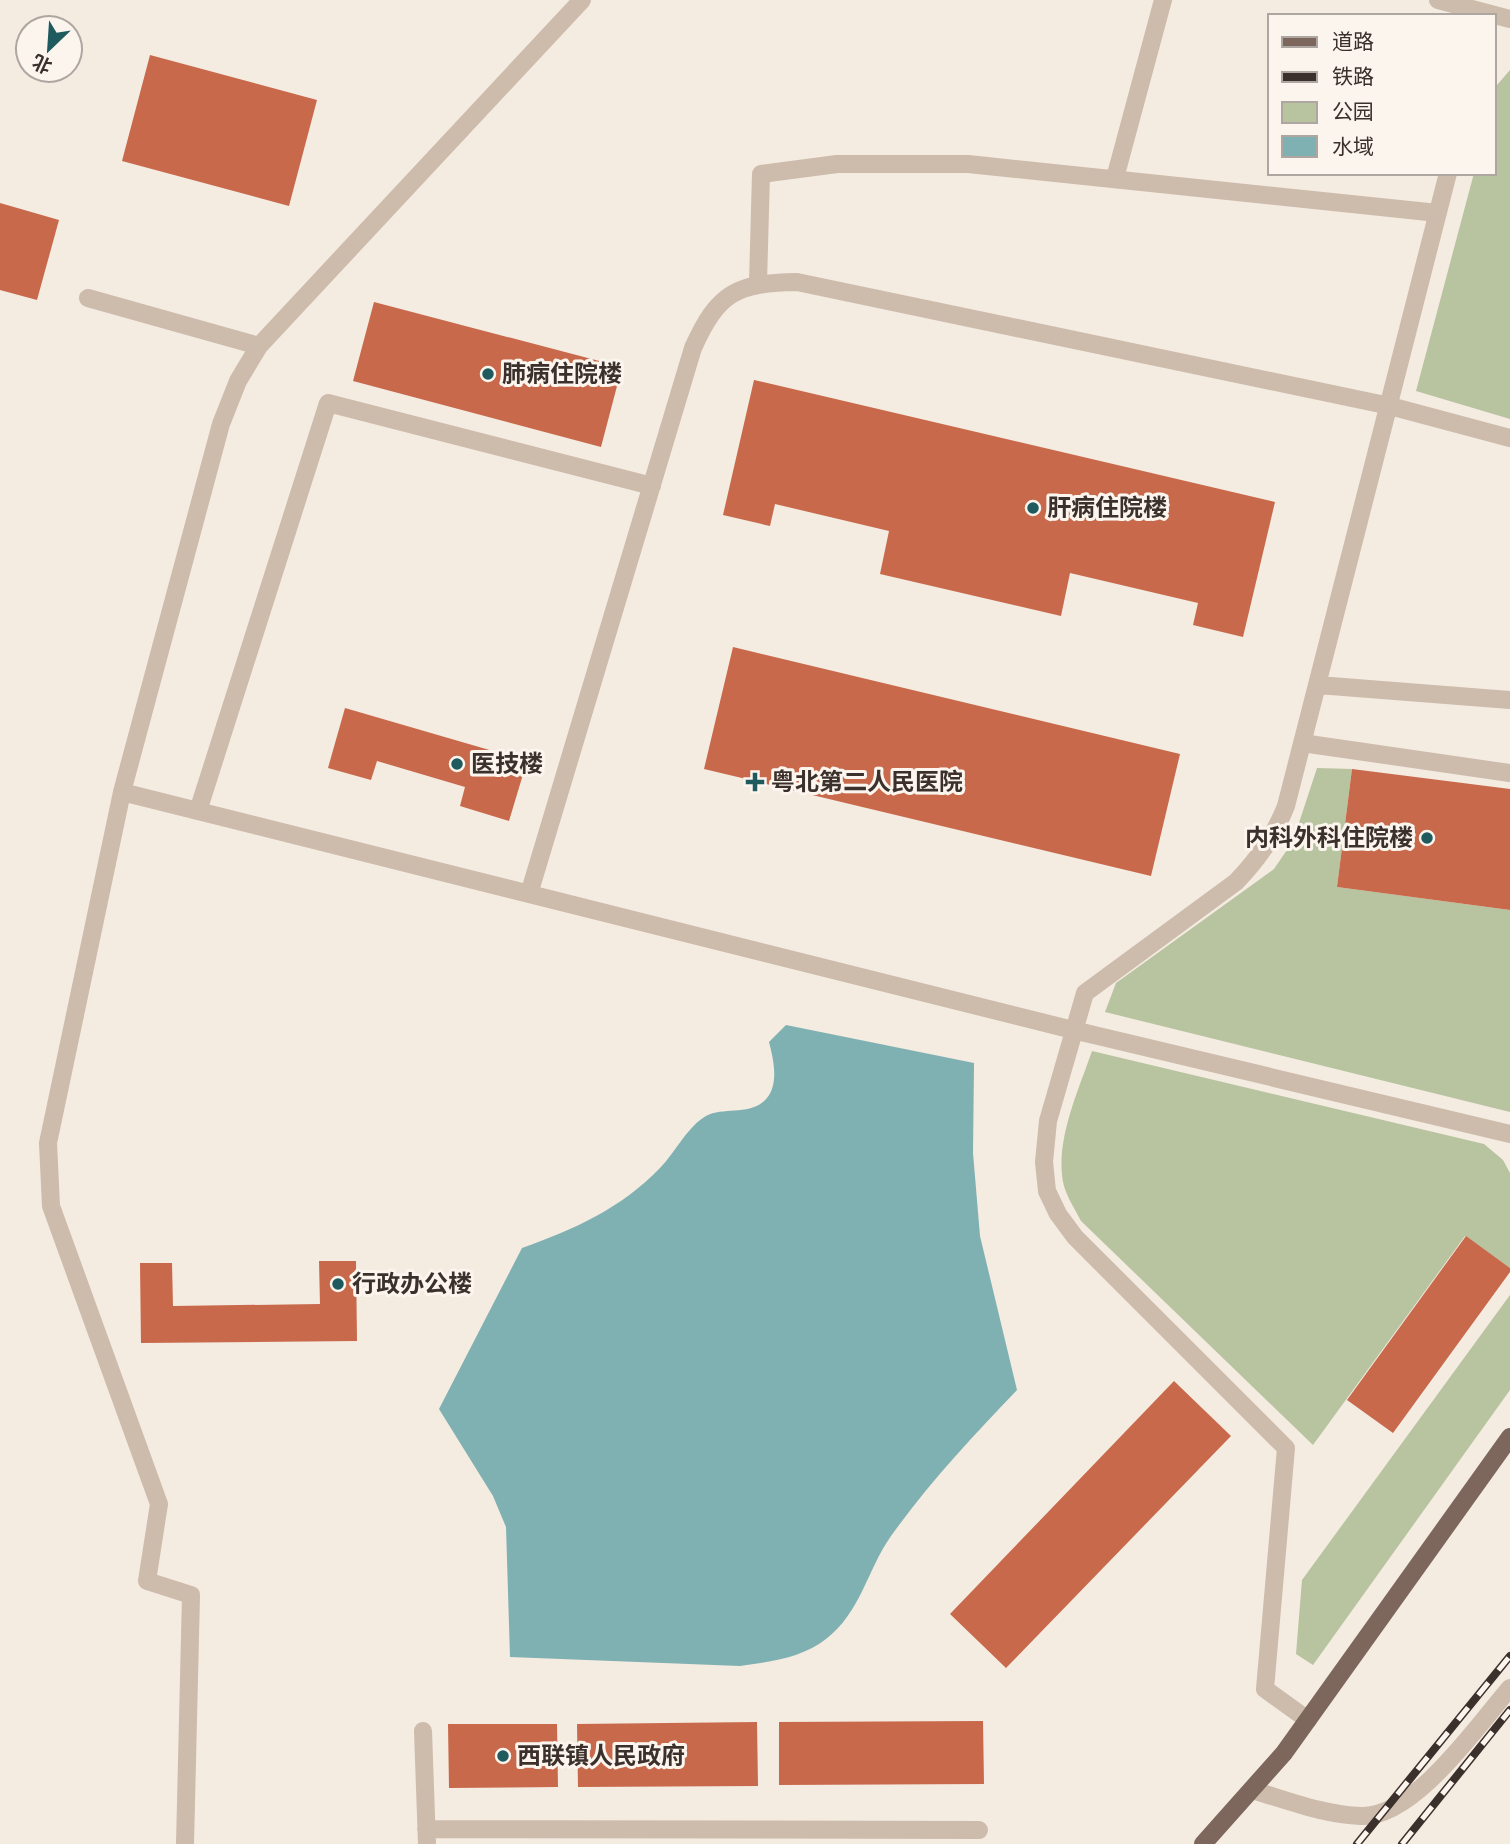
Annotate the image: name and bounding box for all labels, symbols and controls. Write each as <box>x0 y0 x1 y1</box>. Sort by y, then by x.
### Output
north arrow <box>14 14 84 84</box>
legend <box>1268 14 1496 175</box>
text: 道路 <box>1332 30 1374 53</box>
text: 北 <box>29 50 55 77</box>
text: 铁路 <box>1332 65 1374 88</box>
text: 公园 <box>1332 100 1374 123</box>
text: 水域 <box>1332 135 1374 158</box>
place label: 肺病住院楼 <box>502 360 622 387</box>
marker: 肺病住院楼 <box>480 366 496 382</box>
place label: 肝病住院楼 <box>1047 494 1167 521</box>
marker: 肝病住院楼 <box>1025 500 1041 516</box>
place label: 医技楼 <box>471 750 543 777</box>
marker: 医技楼 <box>449 756 465 772</box>
place label: 粤北第二人民医院 <box>771 768 963 795</box>
marker: 粤北第二人民医院 <box>745 772 765 792</box>
place label: 内科外科住院楼 <box>1245 824 1413 851</box>
marker: 内科外科住院楼 <box>1419 830 1435 846</box>
place label: 行政办公楼 <box>352 1270 472 1297</box>
marker: 行政办公楼 <box>330 1276 346 1292</box>
place label: 西联镇人民政府 <box>517 1742 685 1769</box>
marker: 西联镇人民政府 <box>495 1748 511 1764</box>

